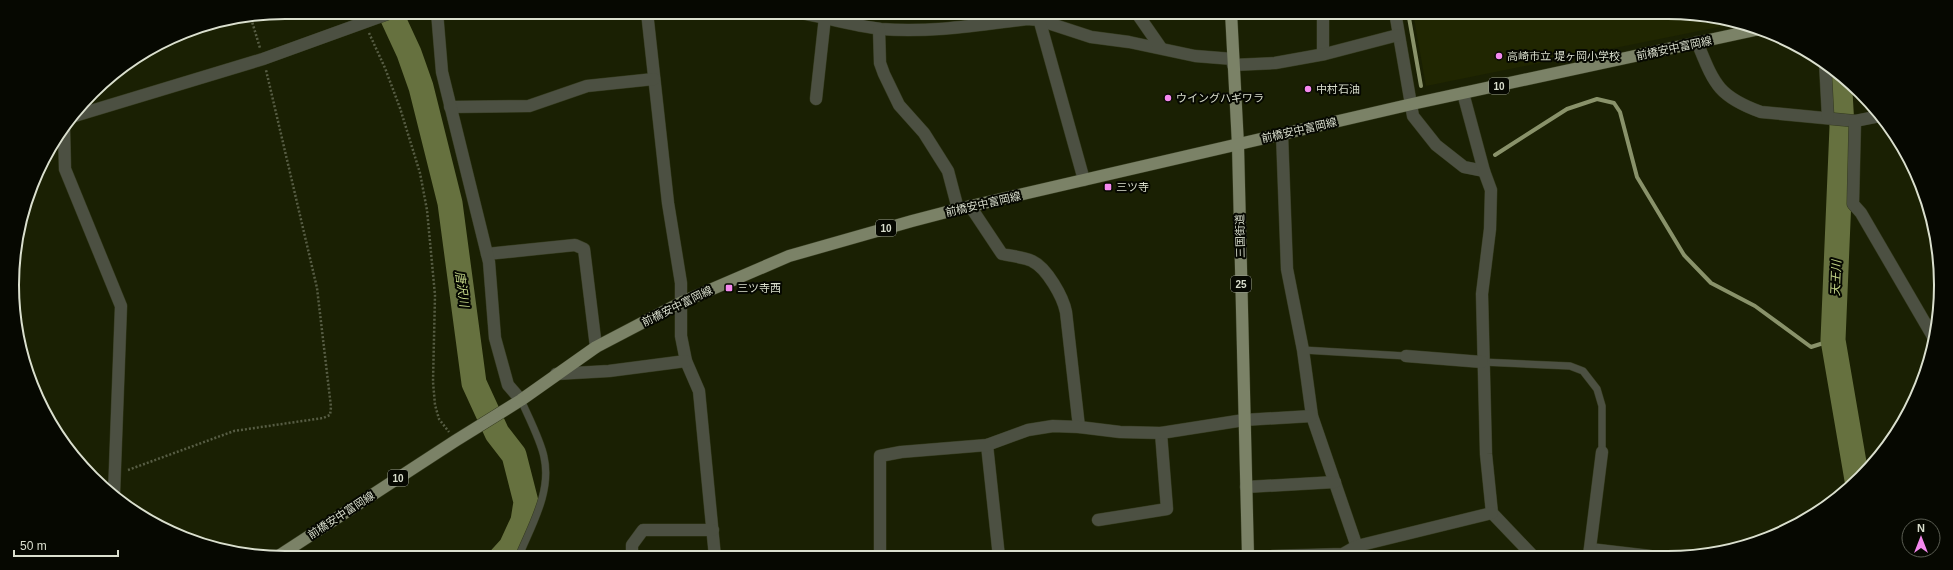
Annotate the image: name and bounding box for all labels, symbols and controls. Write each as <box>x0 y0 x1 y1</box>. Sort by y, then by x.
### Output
street label: 前橋安中富岡線 <box>1635 34 1713 62</box>
place label: 高崎市立 堤ヶ岡小学校 <box>1507 50 1620 62</box>
marker: 高崎市立 堤ヶ岡小学校 <box>1494 51 1504 61</box>
road number: 10 <box>1489 78 1509 94</box>
place label: 中村石油 <box>1316 83 1360 95</box>
marker: 中村石油 <box>1303 84 1313 94</box>
place label: ウイングハギワラ <box>1176 92 1264 104</box>
marker: ウイングハギワラ <box>1163 93 1173 103</box>
street label: 前橋安中富岡線 <box>1260 115 1338 145</box>
place label: 三ツ寺 <box>1116 181 1149 193</box>
marker: 三ツ寺 <box>1103 182 1113 192</box>
street label: 前橋安中富岡線 <box>944 189 1022 219</box>
street label: 三国街道 <box>1234 214 1246 258</box>
road number: 10 <box>876 220 896 236</box>
water label: 天王川 <box>1828 258 1844 296</box>
water label: 唐沢川 <box>453 270 472 310</box>
road number: 25 <box>1231 276 1251 292</box>
place label: 三ツ寺西 <box>737 282 781 294</box>
marker: 三ツ寺西 <box>724 283 734 293</box>
street label: 前橋安中富岡線 <box>640 284 714 328</box>
road number: 10 <box>388 470 408 486</box>
street label: 前橋安中富岡線 <box>305 489 377 541</box>
north arrow <box>1901 518 1941 558</box>
text: N <box>1917 522 1925 534</box>
scale bar <box>14 532 118 558</box>
text: 50 m <box>20 539 47 553</box>

